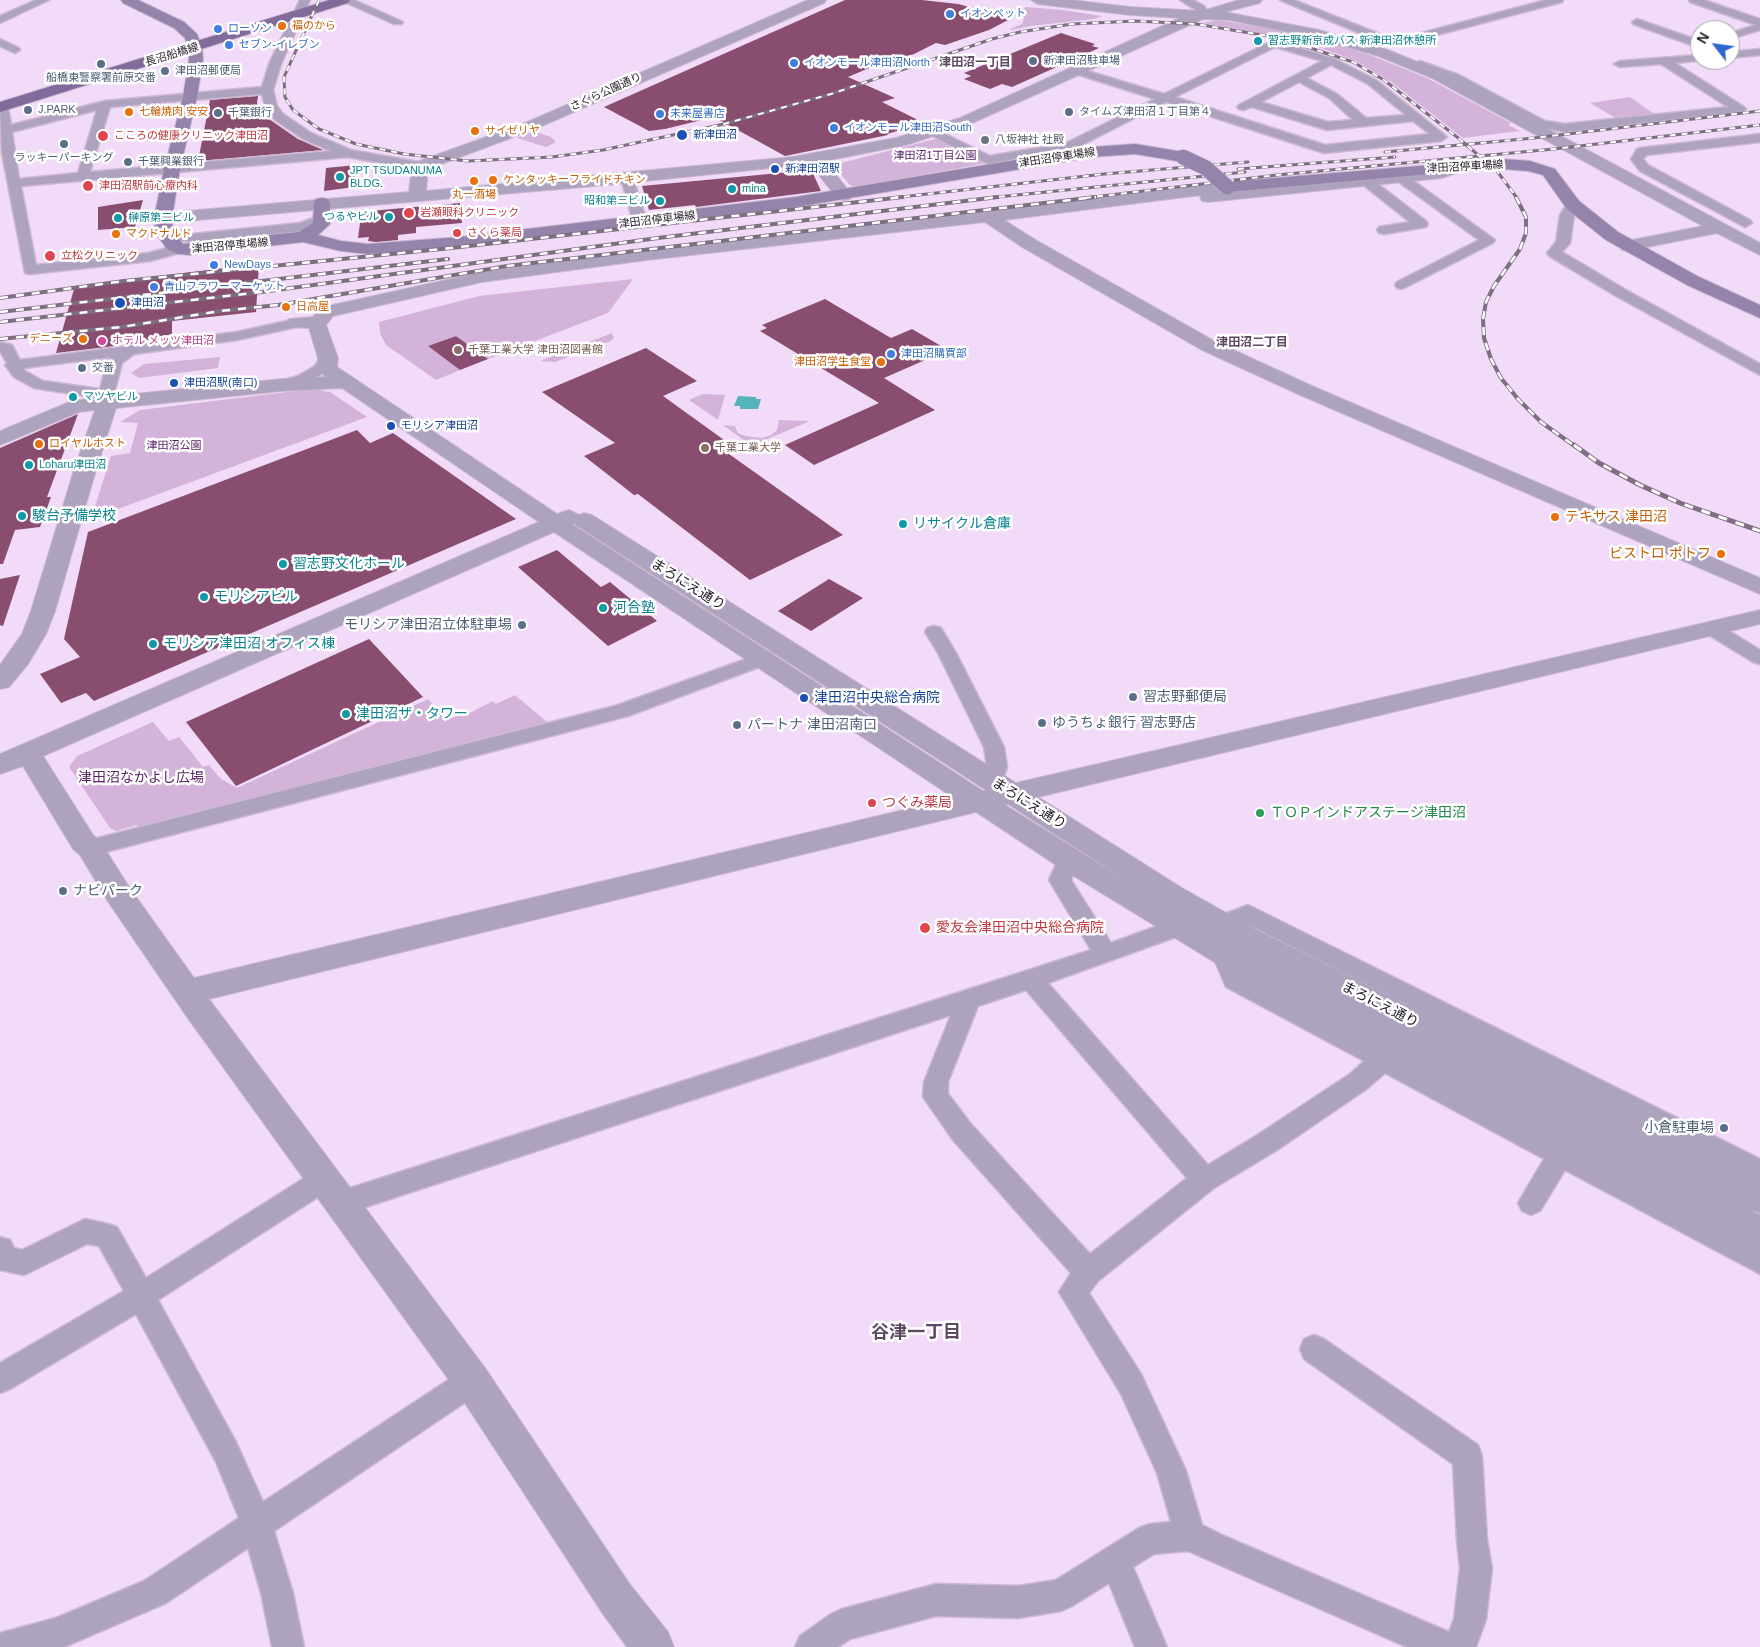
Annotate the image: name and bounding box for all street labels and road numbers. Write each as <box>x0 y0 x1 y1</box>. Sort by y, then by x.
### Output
street label: 長沼船橋線 <box>144 41 200 69</box>
street label: さくら公園通り <box>568 70 644 114</box>
street label: 津田沼停車場線 <box>1018 145 1096 171</box>
street label: 津田沼停車場線 <box>1426 158 1504 176</box>
street label: 津田沼停車場線 <box>618 209 696 231</box>
street label: 津田沼停車場線 <box>191 236 269 256</box>
street label: まろにえ通り <box>648 556 728 614</box>
street label: まろにえ通り <box>989 775 1069 833</box>
street label: まろにえ通り <box>1339 978 1421 1032</box>

